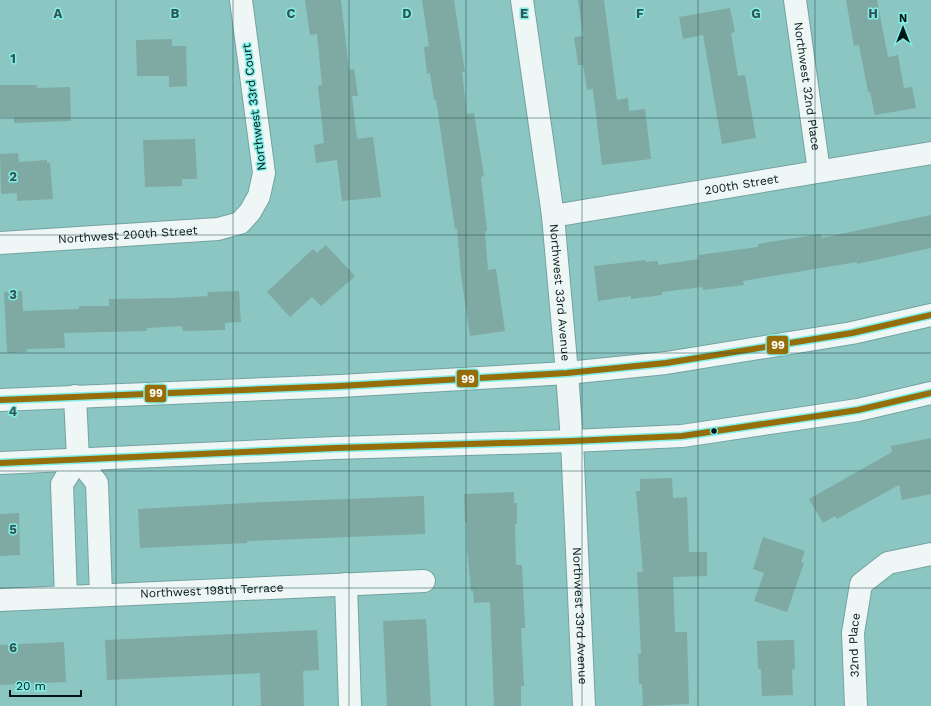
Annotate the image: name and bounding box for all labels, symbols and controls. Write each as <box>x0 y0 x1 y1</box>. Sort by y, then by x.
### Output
text: A <box>54 6 63 21</box>
text: B <box>171 6 180 21</box>
text: C <box>287 6 296 21</box>
text: D <box>402 6 412 21</box>
text: E <box>520 6 528 21</box>
text: F <box>636 6 644 21</box>
text: G <box>751 6 761 21</box>
text: H <box>868 6 878 21</box>
north arrow <box>883 8 923 48</box>
text: N <box>899 12 907 25</box>
street label: Northwest 32nd Place <box>791 21 823 151</box>
street label: Northwest 33rd Court <box>239 43 269 171</box>
text: 1 <box>10 51 16 66</box>
text: 2 <box>9 169 17 184</box>
street label: 200th Street <box>703 172 779 198</box>
street label: Northwest 200th Street <box>58 223 198 246</box>
street label: Northwest 33rd Avenue <box>547 223 573 362</box>
text: 3 <box>9 287 17 302</box>
line badge: 99 <box>766 335 789 355</box>
text: 99 <box>771 339 785 352</box>
line badge: 99 <box>456 369 479 388</box>
text: 99 <box>461 373 475 386</box>
line badge: 99 <box>144 384 167 403</box>
text: 99 <box>149 387 163 400</box>
text: 4 <box>9 404 18 419</box>
unlabelled marker <box>709 426 719 436</box>
text: 5 <box>9 522 17 537</box>
street label: Northwest 33rd Avenue <box>570 547 590 685</box>
street label: Northwest 198th Terrace <box>140 580 284 601</box>
street label: 32nd Place <box>846 612 863 678</box>
text: 6 <box>9 640 17 655</box>
scale bar <box>10 672 81 698</box>
text: 20 m <box>16 679 46 693</box>

